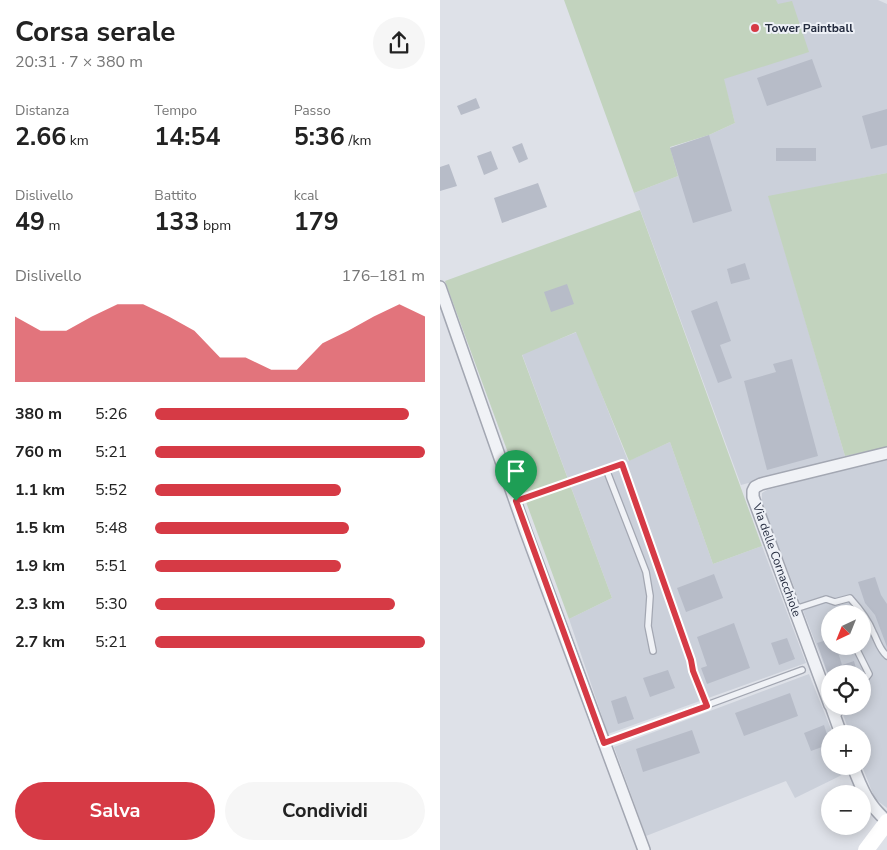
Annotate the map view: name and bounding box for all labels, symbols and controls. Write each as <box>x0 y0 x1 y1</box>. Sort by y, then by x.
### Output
text: Corsa serale <box>15 13 176 51</box>
button: share <box>373 17 425 69</box>
place label: Tower Paintball <box>765 20 853 36</box>
marker: Tower Paintball <box>749 22 761 34</box>
text: 20:31 · 7 × 380 m <box>15 51 143 73</box>
text: Distanza <box>15 101 69 120</box>
text: Tempo <box>154 101 197 120</box>
text: Passo <box>294 101 331 120</box>
text: 2.66 <box>15 120 66 154</box>
text: 14:54 <box>154 120 221 154</box>
text: 5:36 <box>294 120 345 154</box>
text: km <box>66 131 89 150</box>
text: /km <box>345 131 371 150</box>
text: Dislivello <box>15 186 73 205</box>
text: Battito <box>154 186 197 205</box>
text: kcal <box>294 186 318 205</box>
text: 49 <box>15 205 45 239</box>
text: 133 <box>154 205 199 239</box>
text: 179 <box>294 205 339 239</box>
text: m <box>45 216 61 235</box>
text: bpm <box>199 216 231 235</box>
text: Dislivello <box>15 265 82 287</box>
text: 176–181 m <box>342 265 425 287</box>
text: 380 m <box>15 403 62 425</box>
text: 5:26 <box>95 403 127 425</box>
text: 760 m <box>15 441 62 463</box>
text: 5:21 <box>95 441 127 463</box>
pin <box>495 450 537 501</box>
icon: arrive <box>502 457 530 485</box>
text: 1.1 km <box>15 479 65 501</box>
text: 5:52 <box>95 479 127 501</box>
street label: Via delle Cornacchiole <box>749 500 805 619</box>
text: 1.5 km <box>15 517 65 539</box>
text: 5:48 <box>95 517 127 539</box>
text: 1.9 km <box>15 555 65 577</box>
text: 5:51 <box>95 555 127 577</box>
text: 2.3 km <box>15 593 65 615</box>
text: 5:30 <box>95 593 127 615</box>
north arrow <box>821 605 871 655</box>
map controls <box>821 605 871 835</box>
text: 2.7 km <box>15 631 65 653</box>
text: 5:21 <box>95 631 127 653</box>
button: locate <box>821 665 871 715</box>
button: + <box>821 725 871 775</box>
button: Salva <box>15 782 215 840</box>
button: Condividi <box>225 782 425 840</box>
button: − <box>821 785 871 835</box>

